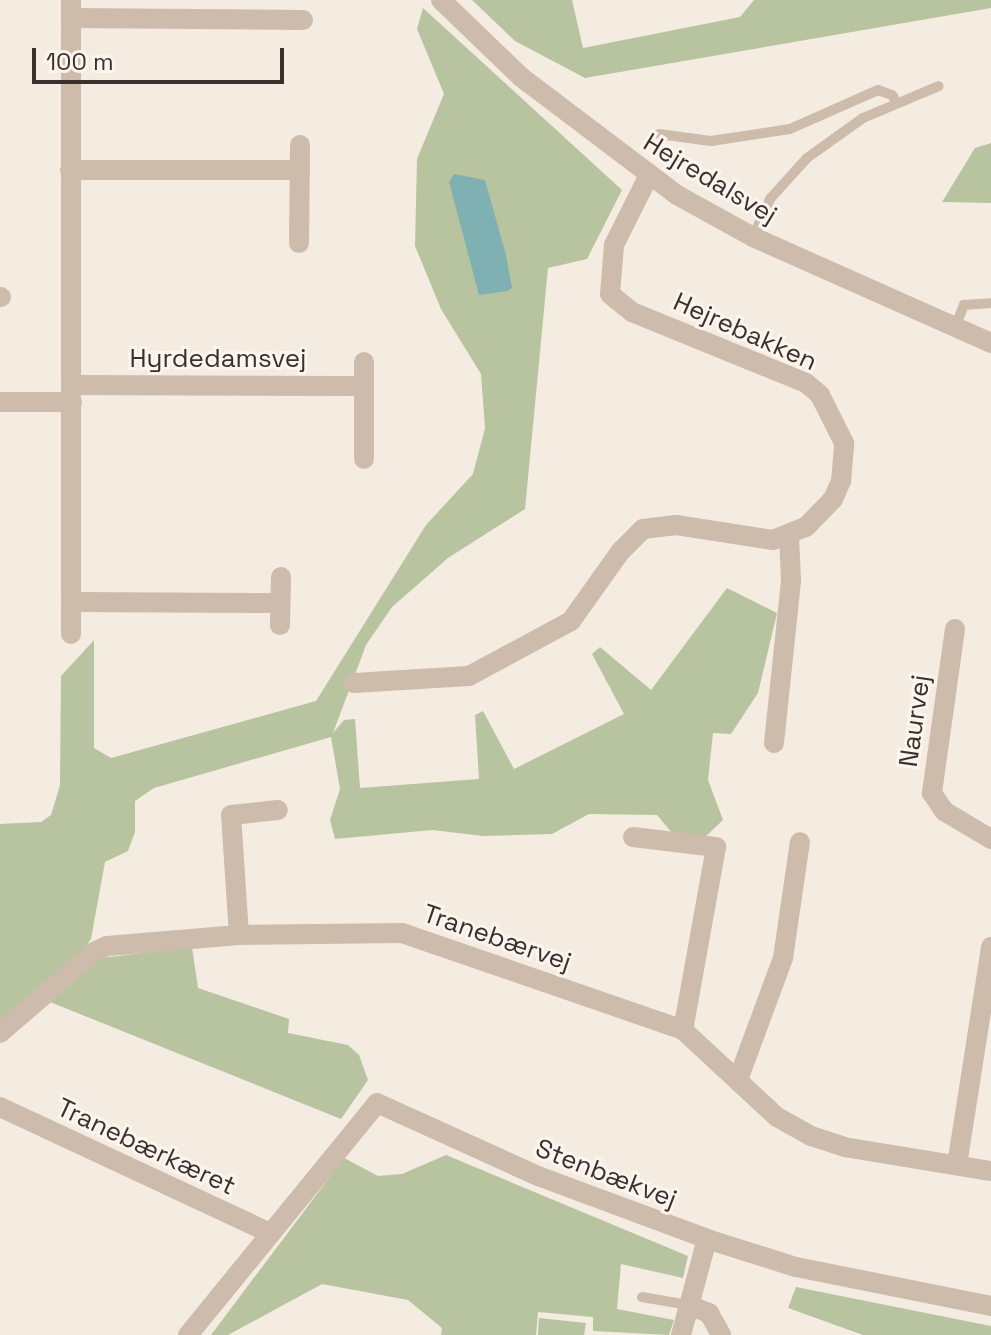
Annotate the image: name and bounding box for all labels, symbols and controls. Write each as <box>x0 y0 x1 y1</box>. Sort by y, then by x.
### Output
scale bar <box>36 32 288 82</box>
text: 100 m <box>46 46 114 77</box>
street label: Hejredalsvej <box>638 127 782 231</box>
street label: Hejrebakken <box>668 286 822 378</box>
street label: Hyrdedamsvej <box>129 343 307 375</box>
street label: Naurvej <box>893 673 937 769</box>
street label: Tranebærvej <box>419 898 575 978</box>
street label: Tranebærkæret <box>52 1092 240 1202</box>
street label: Stenbækvej <box>531 1133 681 1215</box>

